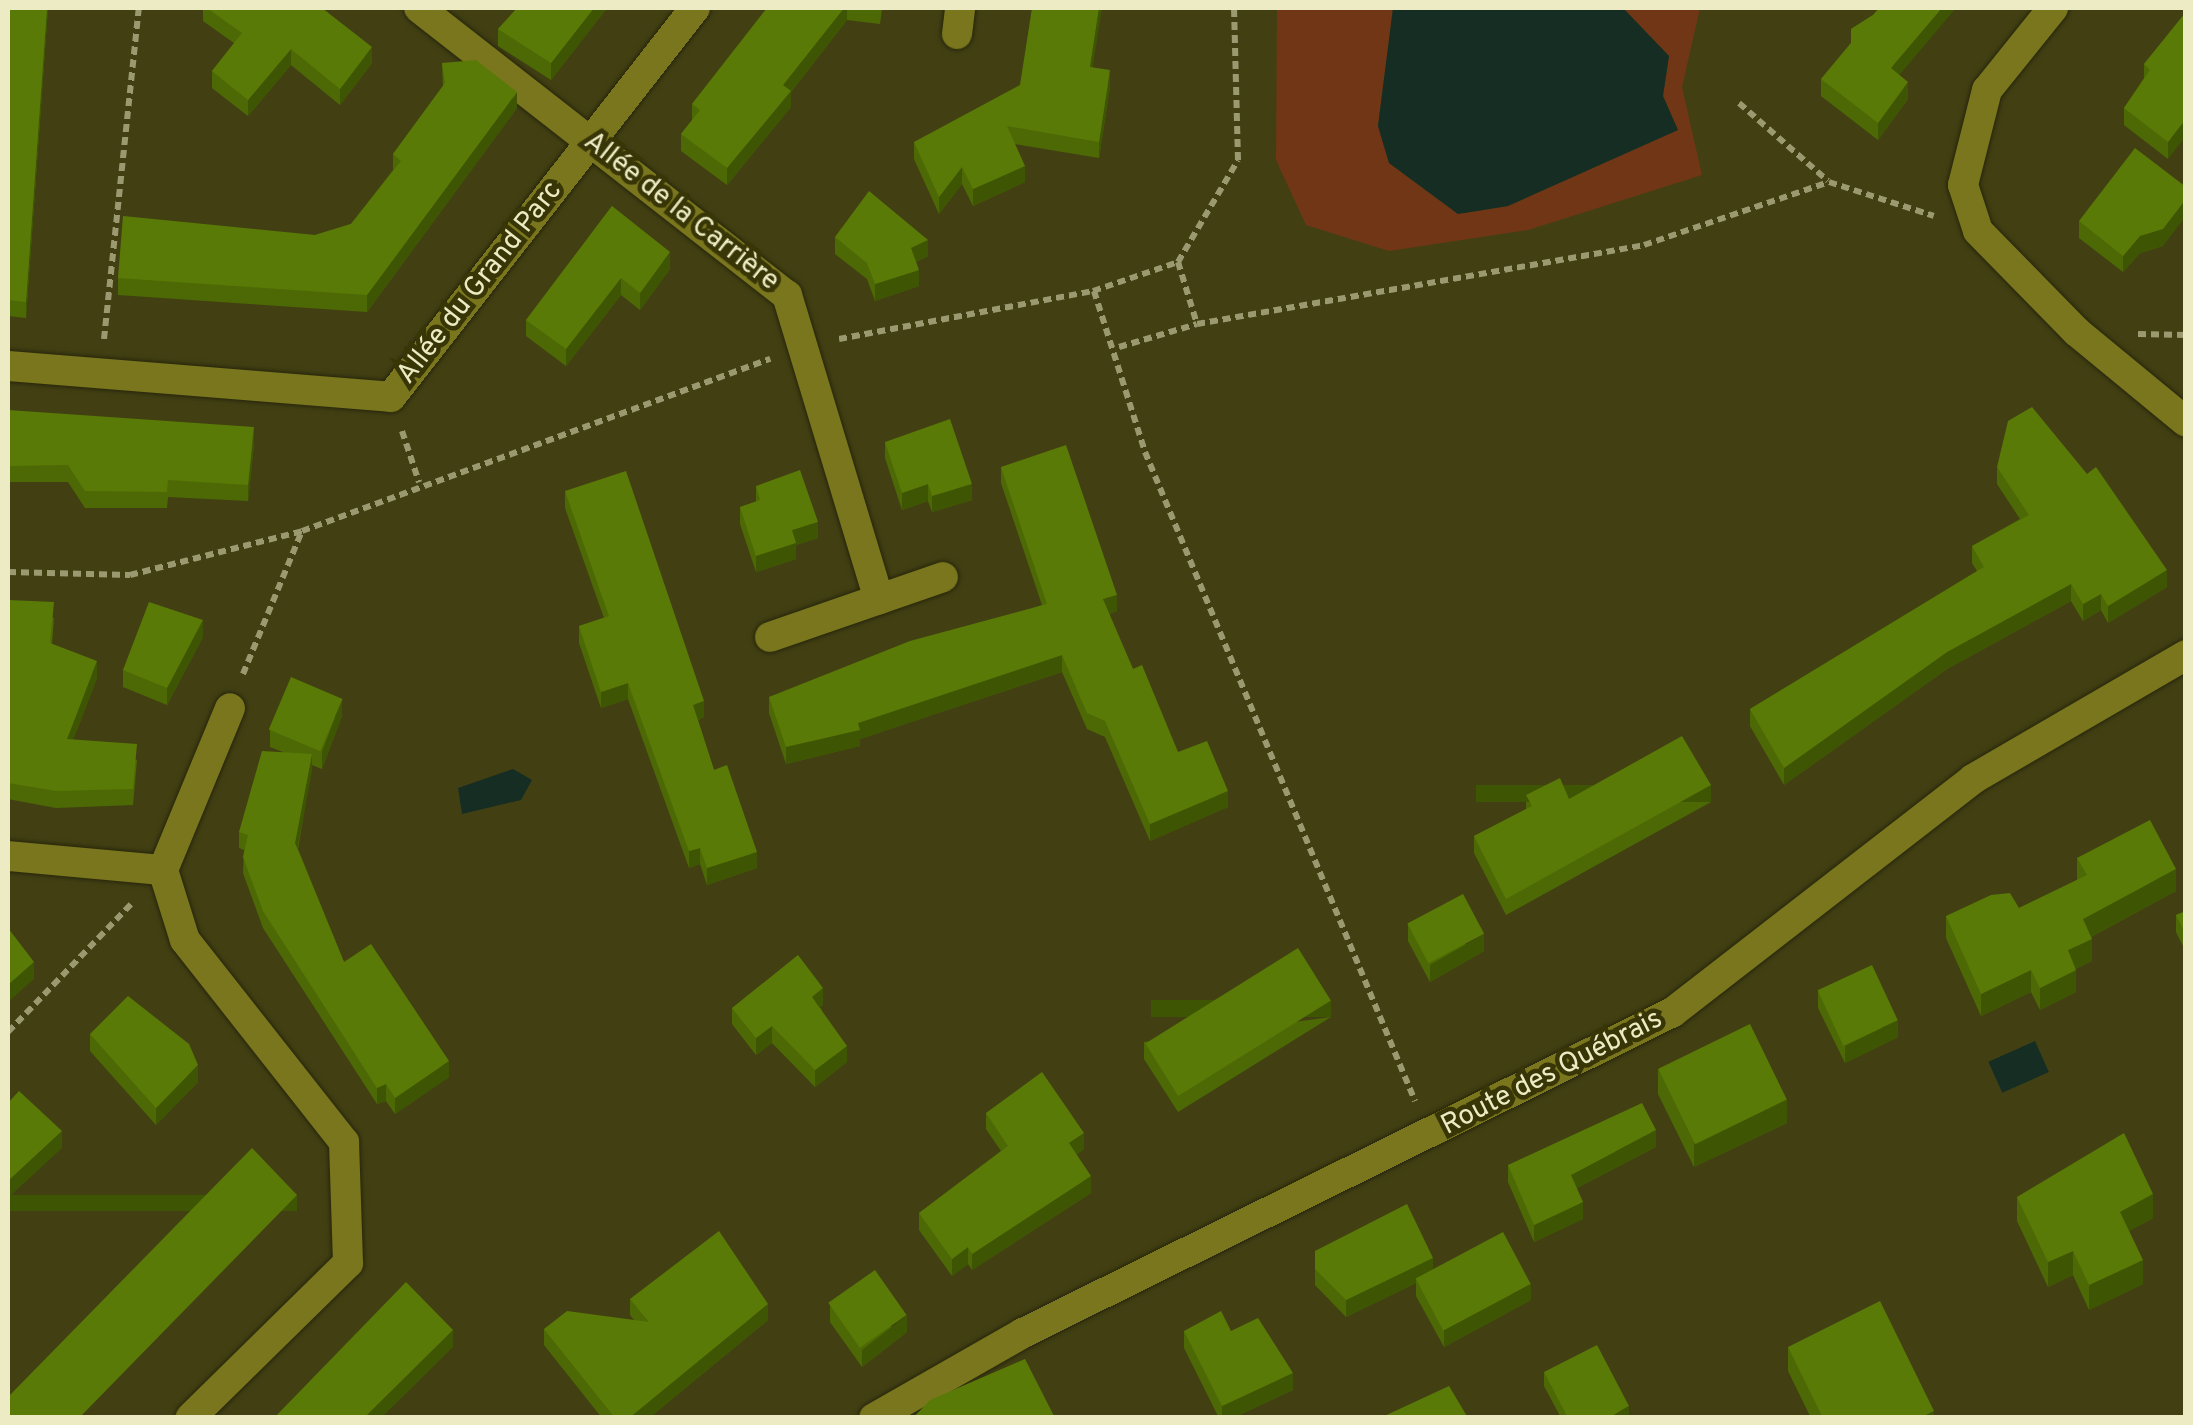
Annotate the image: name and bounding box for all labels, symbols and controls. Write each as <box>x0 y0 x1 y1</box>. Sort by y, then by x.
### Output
street label: Allée de la Carrière <box>577 125 785 299</box>
street label: Allée du Grand Parc <box>390 175 570 391</box>
street label: Route des Québrais <box>1436 1003 1668 1143</box>

